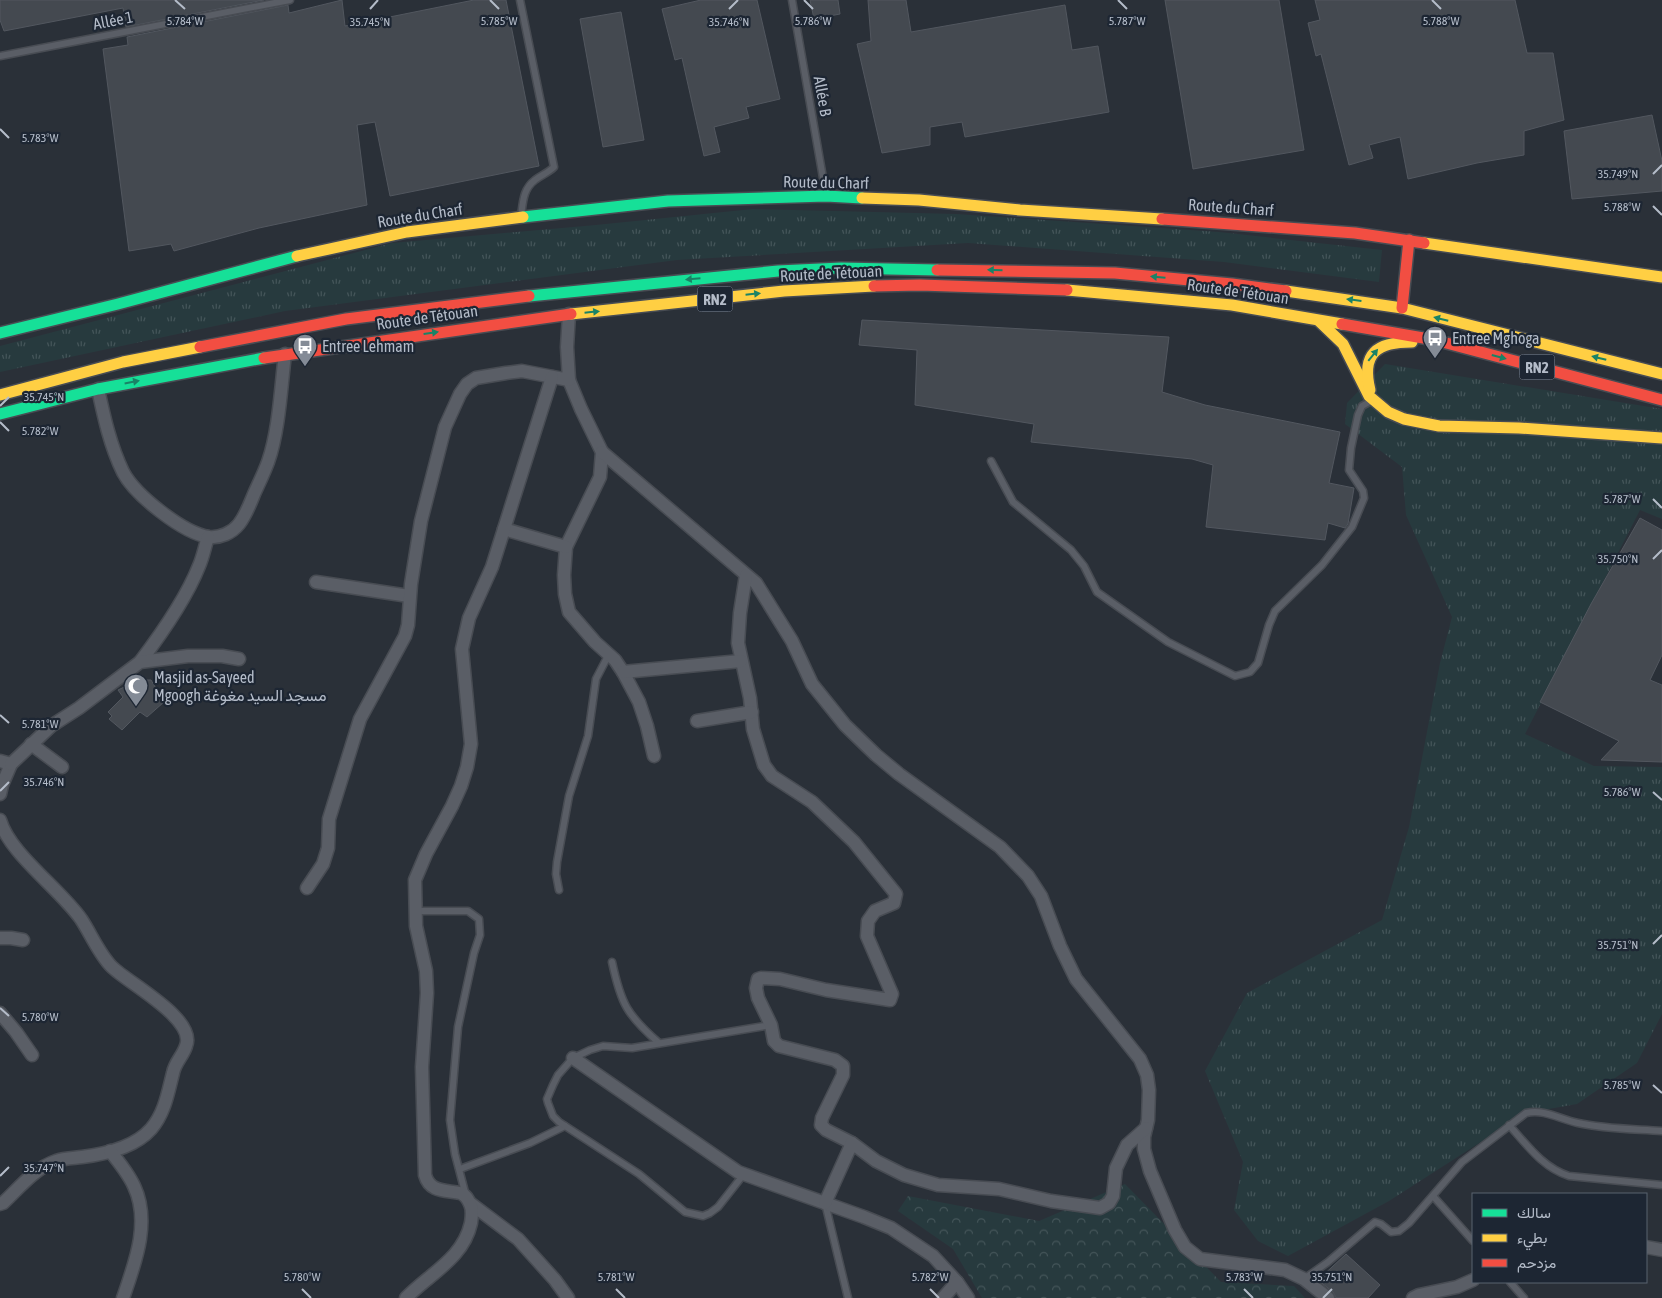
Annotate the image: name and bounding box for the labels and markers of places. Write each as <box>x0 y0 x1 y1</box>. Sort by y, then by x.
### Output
bus stop icon: Entree Mghoga <box>1422 325 1448 359</box>
place label: Entree Mghoga <box>1452 329 1539 348</box>
bus stop icon: Entree Lehmam <box>292 333 318 367</box>
place label: Entree Lehmam <box>322 337 414 355</box>
place label: Masjid as-Sayeed Mgoogh مسجد السيد مغوغة <box>154 668 327 706</box>
mosque icon: Masjid as-Sayeed Mgoogh مسجد السيد مغوغة <box>123 673 149 707</box>

